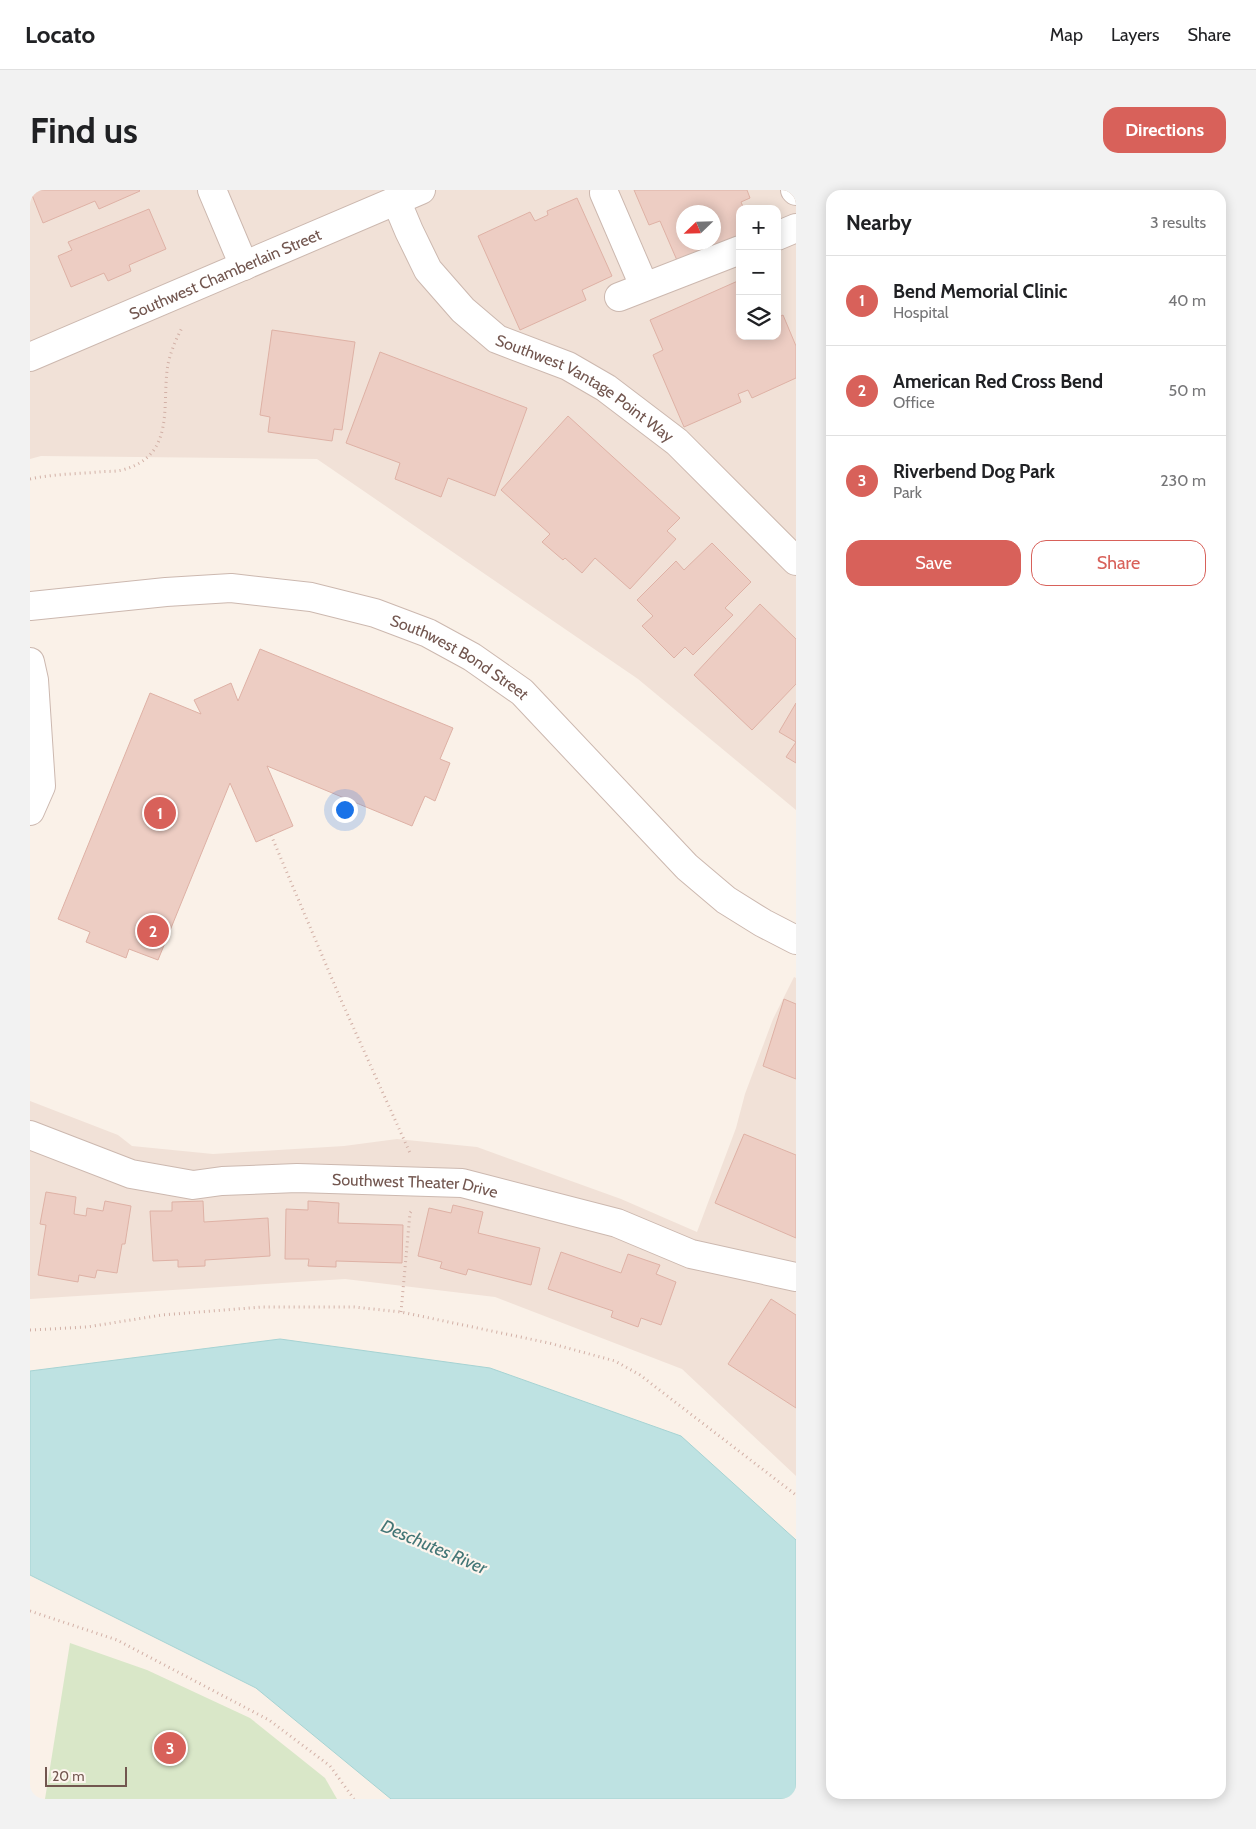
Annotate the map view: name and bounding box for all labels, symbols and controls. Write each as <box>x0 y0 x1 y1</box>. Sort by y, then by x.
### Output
text: Locato <box>25 20 95 49</box>
text: Map <box>1050 24 1083 46</box>
text: Layers <box>1111 24 1160 46</box>
text: Share <box>1188 24 1231 46</box>
button: Directions <box>1103 107 1226 153</box>
text: Find us <box>30 109 138 152</box>
north arrow <box>676 205 721 250</box>
map controls <box>736 205 781 340</box>
button: + <box>736 205 781 250</box>
text: Nearby <box>846 210 912 235</box>
text: 3 results <box>1150 213 1206 232</box>
street label: Southwest Chamberlain Street <box>126 224 324 323</box>
button: − <box>736 250 781 295</box>
text: Bend Memorial Clinic <box>893 280 1067 303</box>
text: 1 <box>859 291 865 310</box>
text: 40 m <box>1168 291 1206 310</box>
button: layers <box>736 295 781 340</box>
text: Hospital <box>893 303 949 322</box>
street label: Southwest Vantage Point Way <box>493 330 678 446</box>
text: American Red Cross Bend <box>893 370 1103 393</box>
text: 2 <box>858 381 866 400</box>
text: 50 m <box>1169 381 1206 400</box>
text: Office <box>893 393 935 412</box>
text: Riverbend Dog Park <box>893 460 1055 483</box>
text: 3 <box>858 471 866 490</box>
text: 230 m <box>1160 471 1206 490</box>
text: Park <box>893 483 922 502</box>
button: Save <box>846 540 1021 586</box>
button: Share <box>1031 540 1206 586</box>
street label: Southwest Bond Street <box>388 610 534 704</box>
pin: 1 <box>144 794 176 832</box>
your location <box>332 797 358 823</box>
pin: 2 <box>137 912 169 950</box>
street label: Southwest Theater Drive <box>332 1170 500 1201</box>
water label: Deschutes River <box>378 1515 492 1580</box>
pin: 3 <box>154 1729 186 1767</box>
scale bar <box>45 1764 128 1787</box>
text: 20 m <box>52 1767 85 1785</box>

